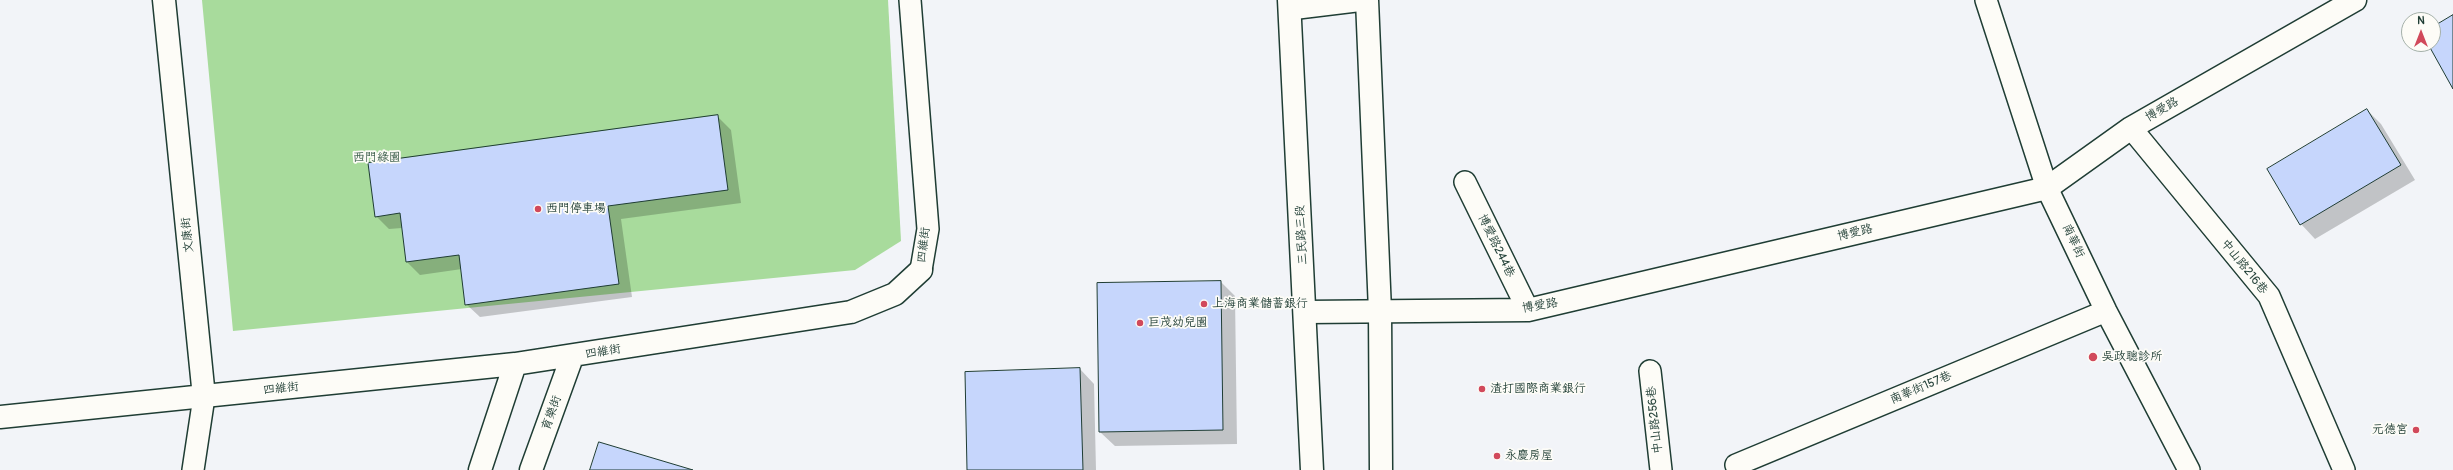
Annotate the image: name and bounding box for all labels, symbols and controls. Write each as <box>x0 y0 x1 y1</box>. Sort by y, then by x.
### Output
north arrow <box>2401 12 2441 52</box>
text: N <box>2417 14 2425 27</box>
street label: 博愛路 <box>2143 95 2181 125</box>
park label: 西門綠園 <box>353 151 401 165</box>
place label: 西門停車場 <box>546 202 606 216</box>
marker: 西門停車場 <box>533 204 543 214</box>
street label: 三民路三段 <box>1293 205 1311 265</box>
street label: 博愛路244巷 <box>1474 212 1518 280</box>
street label: 文康街 <box>179 216 197 254</box>
street label: 博愛路 <box>1836 222 1874 244</box>
street label: 南華街 <box>2059 222 2087 260</box>
street label: 四維街 <box>915 226 933 264</box>
street label: 中山路216巷 <box>2218 237 2270 297</box>
street label: 博愛路 <box>1521 296 1559 316</box>
place label: 上海商業儲蓄銀行 <box>1212 297 1308 311</box>
marker: 上海商業儲蓄銀行 <box>1199 299 1209 309</box>
place label: 巨茂幼兒園 <box>1148 316 1208 330</box>
marker: 巨茂幼兒園 <box>1135 318 1145 328</box>
street label: 四維街 <box>584 342 622 362</box>
place label: 吳政聰診所 <box>2102 350 2162 364</box>
marker: 吳政聰診所 <box>2087 351 2099 363</box>
street label: 南華街157巷 <box>1888 369 1954 407</box>
street label: 四維街 <box>262 380 300 398</box>
place label: 渣打國際商業銀行 <box>1490 382 1586 396</box>
marker: 渣打國際商業銀行 <box>1477 384 1487 394</box>
street label: 中山路256巷 <box>1644 385 1666 455</box>
street label: 育樂街 <box>539 394 565 432</box>
place label: 元德宮 <box>2372 423 2408 437</box>
marker: 元德宮 <box>2411 425 2421 435</box>
place label: 永慶房屋 <box>1505 449 1553 463</box>
marker: 永慶房屋 <box>1492 451 1502 461</box>

